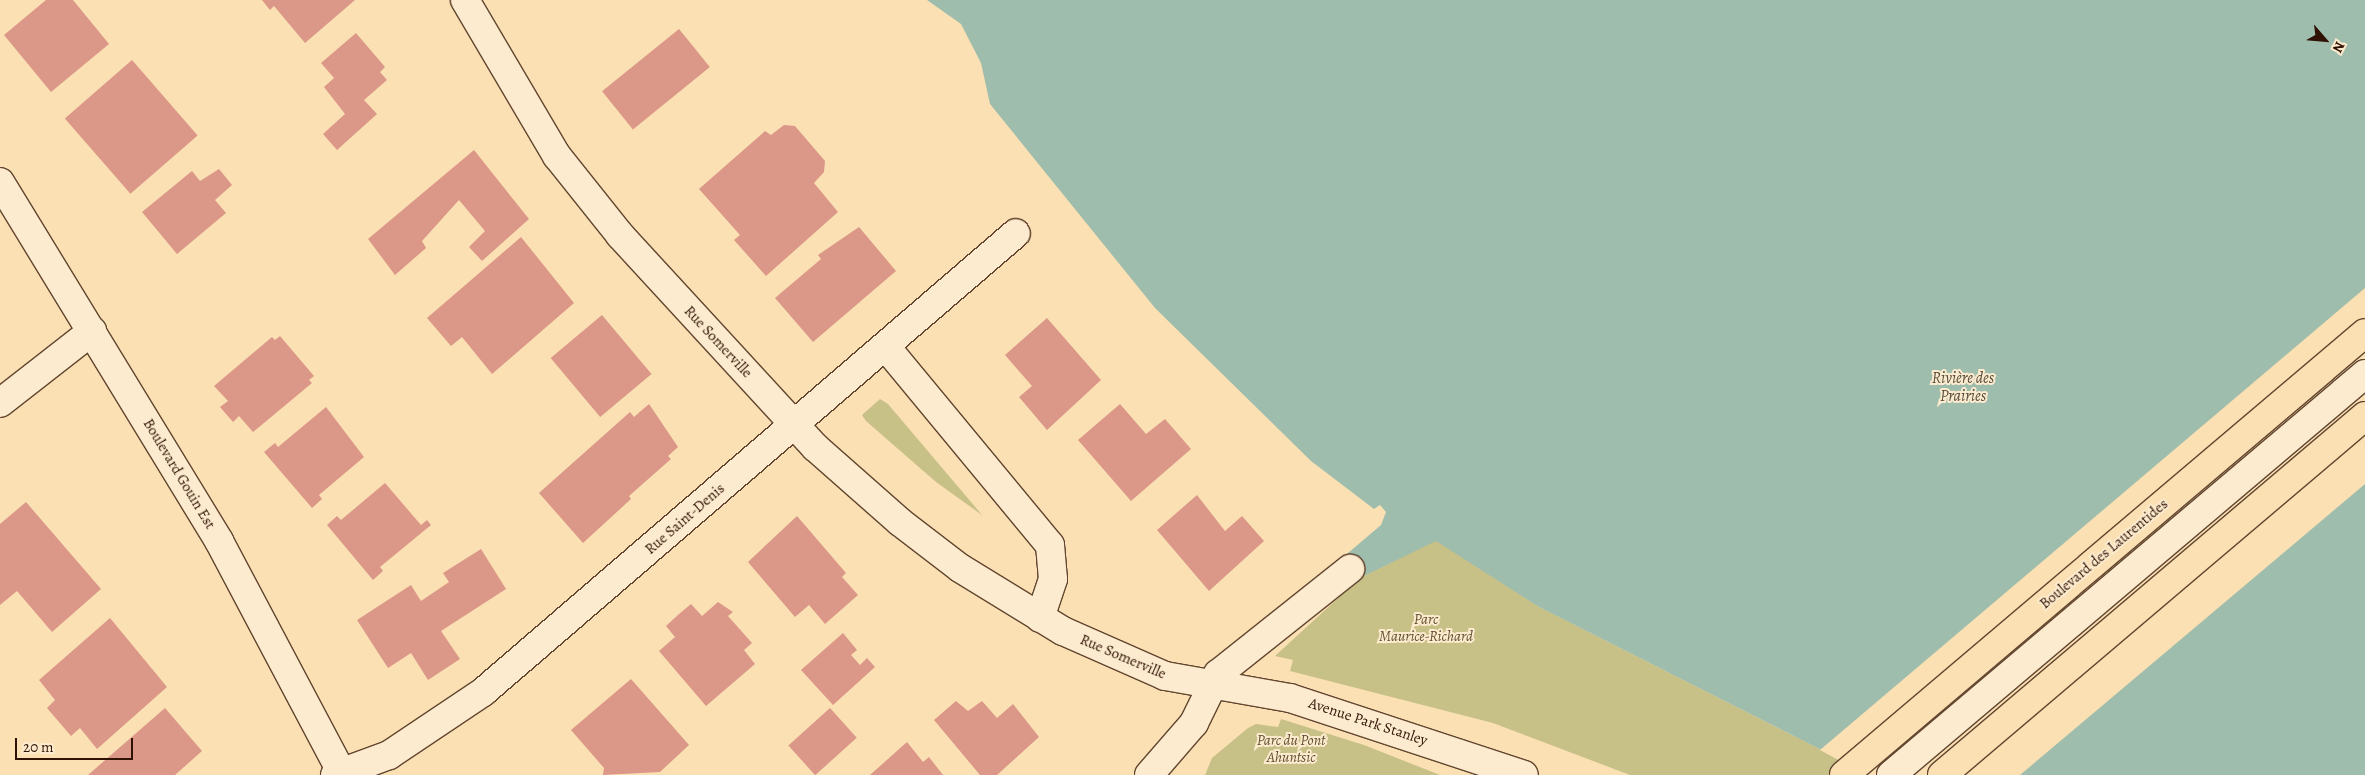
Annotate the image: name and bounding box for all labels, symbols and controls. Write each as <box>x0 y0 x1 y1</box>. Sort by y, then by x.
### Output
north arrow <box>2300 15 2350 65</box>
text: N <box>2328 38 2350 56</box>
street label: Rue Somerville <box>680 302 756 382</box>
water label: Rivière des Prairies <box>1932 368 1994 406</box>
street label: Boulevard Gouin Est <box>139 416 219 532</box>
street label: Rue Saint-Denis <box>642 480 728 558</box>
street label: Boulevard des Laurentides <box>2036 495 2172 613</box>
park label: Parc Maurice-Richard <box>1379 610 1473 645</box>
street label: Rue Somerville <box>1077 631 1169 683</box>
street label: Avenue Park Stanley <box>1306 694 1430 750</box>
scale bar <box>18 728 135 760</box>
park label: Parc du Pont Ahuntsic <box>1257 731 1325 766</box>
text: 20 m <box>23 737 54 757</box>

